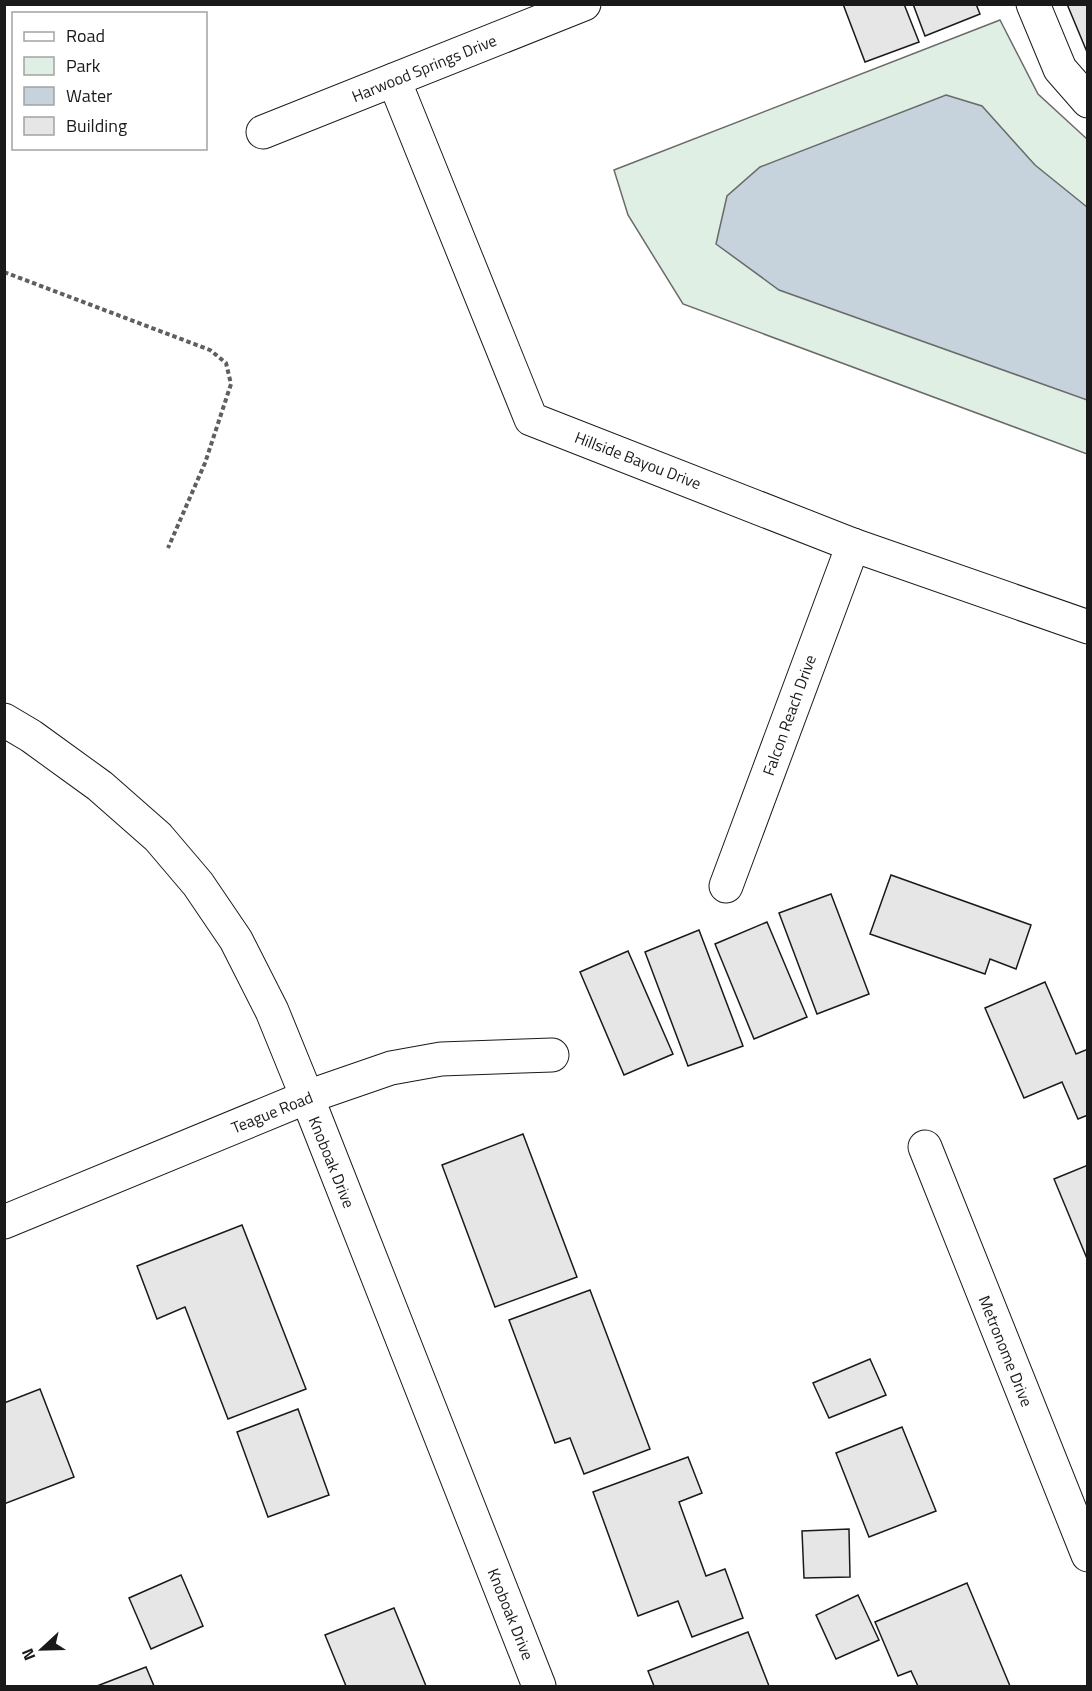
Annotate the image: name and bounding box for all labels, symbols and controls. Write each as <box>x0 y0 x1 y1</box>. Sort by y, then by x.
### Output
legend <box>12 12 207 150</box>
text: Road <box>66 22 105 49</box>
street label: Harwood Springs Drive <box>348 28 500 108</box>
text: Park <box>66 52 101 79</box>
text: Water <box>66 82 112 109</box>
text: Building <box>66 112 127 139</box>
street label: Hillside Bayou Drive <box>571 425 705 495</box>
street label: Falcon Reach Drive <box>756 651 822 779</box>
street label: Teague Road <box>228 1085 316 1139</box>
street label: Knoboak Drive <box>303 1112 361 1212</box>
street label: Metronome Drive <box>973 1292 1039 1410</box>
street label: Knoboak Drive <box>482 1564 540 1664</box>
north arrow <box>12 1619 72 1679</box>
text: N <box>15 1645 41 1664</box>

